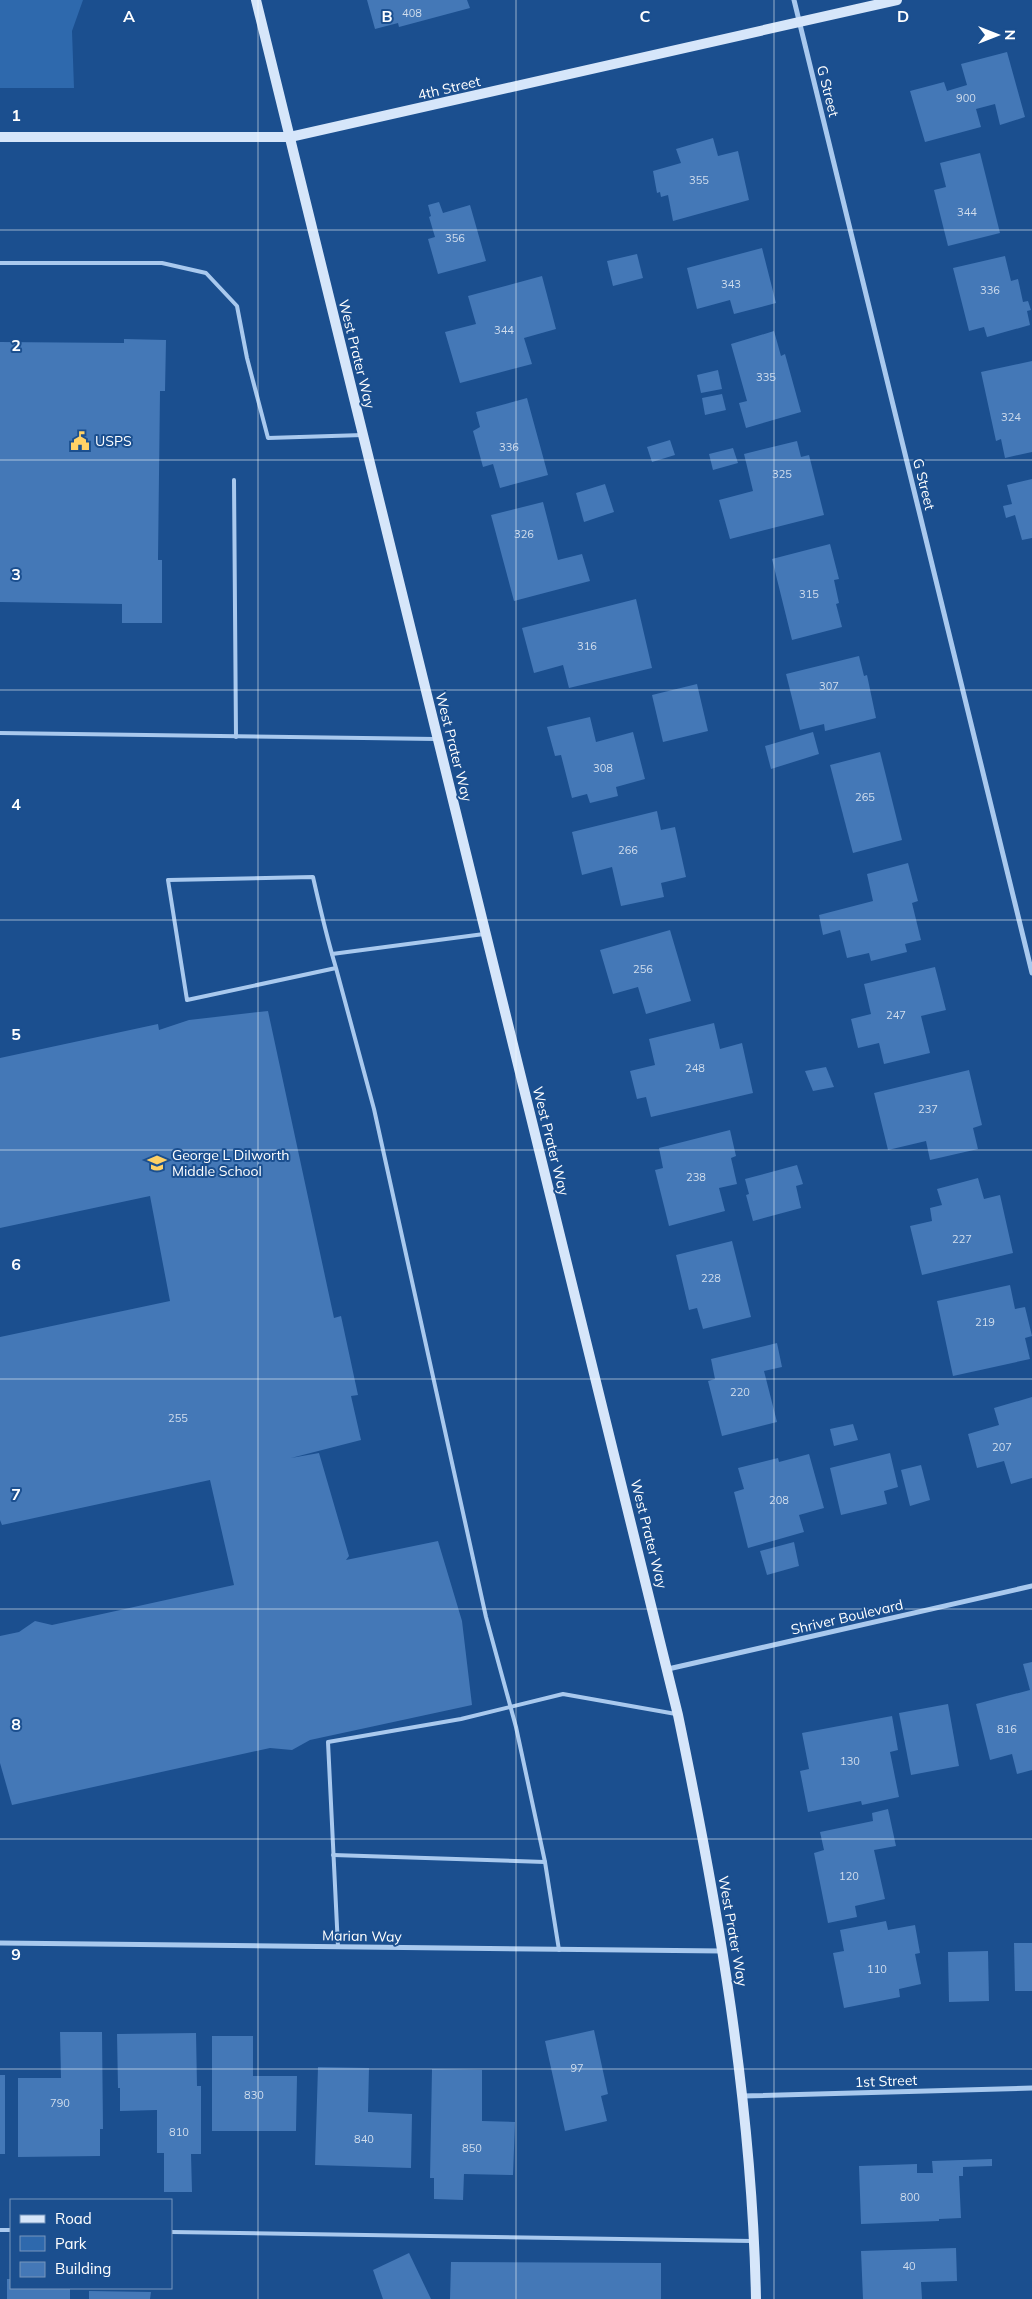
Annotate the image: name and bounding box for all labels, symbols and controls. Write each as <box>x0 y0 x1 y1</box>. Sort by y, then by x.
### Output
text: A <box>123 6 135 26</box>
text: B <box>381 6 393 26</box>
house number: 408 <box>402 6 422 20</box>
text: C <box>640 6 651 26</box>
text: D <box>897 6 909 26</box>
north arrow <box>972 10 1022 60</box>
text: N <box>1001 30 1019 40</box>
street label: G Street <box>813 63 843 119</box>
street label: 4th Street <box>416 72 482 104</box>
house number: 900 <box>956 91 976 105</box>
text: 1 <box>11 105 21 125</box>
house number: 355 <box>689 173 709 187</box>
house number: 344 <box>957 205 977 219</box>
house number: 356 <box>445 231 465 245</box>
house number: 343 <box>721 277 741 291</box>
house number: 336 <box>980 283 1000 297</box>
street label: West Prater Way <box>335 298 379 411</box>
house number: 344 <box>494 323 514 337</box>
text: 2 <box>11 335 21 355</box>
house number: 335 <box>756 370 776 384</box>
house number: 324 <box>1001 410 1021 424</box>
public building icon: USPS <box>69 430 91 452</box>
place label: USPS <box>95 432 132 450</box>
house number: 336 <box>499 440 519 454</box>
street label: G Street <box>909 456 939 512</box>
house number: 325 <box>772 467 792 481</box>
house number: 326 <box>514 527 534 541</box>
text: 3 <box>11 564 21 584</box>
house number: 315 <box>799 587 819 601</box>
house number: 316 <box>577 639 597 653</box>
house number: 307 <box>819 679 839 693</box>
street label: West Prater Way <box>432 691 476 804</box>
house number: 308 <box>593 761 613 775</box>
house number: 265 <box>855 790 875 804</box>
text: 4 <box>11 794 21 814</box>
house number: 266 <box>618 843 638 857</box>
house number: 256 <box>633 962 653 976</box>
house number: 247 <box>886 1008 906 1022</box>
text: 5 <box>11 1024 21 1044</box>
house number: 248 <box>685 1061 705 1075</box>
street label: West Prater Way <box>529 1085 573 1198</box>
house number: 237 <box>918 1102 938 1116</box>
place label: George L Dilworth Middle School <box>172 1146 290 1180</box>
school or university icon: George L Dilworth Middle School <box>146 1152 168 1174</box>
house number: 238 <box>686 1170 706 1184</box>
house number: 227 <box>952 1232 972 1246</box>
text: 6 <box>11 1254 21 1274</box>
house number: 228 <box>701 1271 721 1285</box>
house number: 219 <box>975 1315 995 1329</box>
house number: 220 <box>730 1385 750 1399</box>
house number: 255 <box>168 1411 188 1425</box>
house number: 207 <box>992 1440 1012 1454</box>
street label: West Prater Way <box>627 1478 671 1591</box>
text: 7 <box>11 1484 21 1504</box>
house number: 208 <box>769 1493 789 1507</box>
street label: Shriver Boulevard <box>789 1595 905 1639</box>
text: 8 <box>11 1714 21 1734</box>
house number: 816 <box>997 1722 1017 1736</box>
house number: 130 <box>840 1754 860 1768</box>
house number: 120 <box>839 1869 859 1883</box>
street label: West Prater Way <box>714 1874 752 1988</box>
street label: Marian Way <box>322 1926 403 1946</box>
text: 9 <box>11 1944 21 1964</box>
house number: 110 <box>867 1962 887 1976</box>
house number: 97 <box>570 2061 584 2075</box>
street label: 1st Street <box>854 2071 918 2091</box>
house number: 830 <box>244 2088 264 2102</box>
house number: 790 <box>50 2096 70 2110</box>
house number: 810 <box>169 2125 189 2139</box>
house number: 840 <box>354 2132 374 2146</box>
house number: 850 <box>462 2141 482 2155</box>
house number: 800 <box>900 2190 920 2204</box>
legend <box>10 2199 172 2289</box>
text: Road <box>55 2209 92 2228</box>
text: Park <box>55 2234 87 2253</box>
text: Building <box>55 2259 111 2278</box>
house number: 40 <box>902 2259 916 2273</box>

